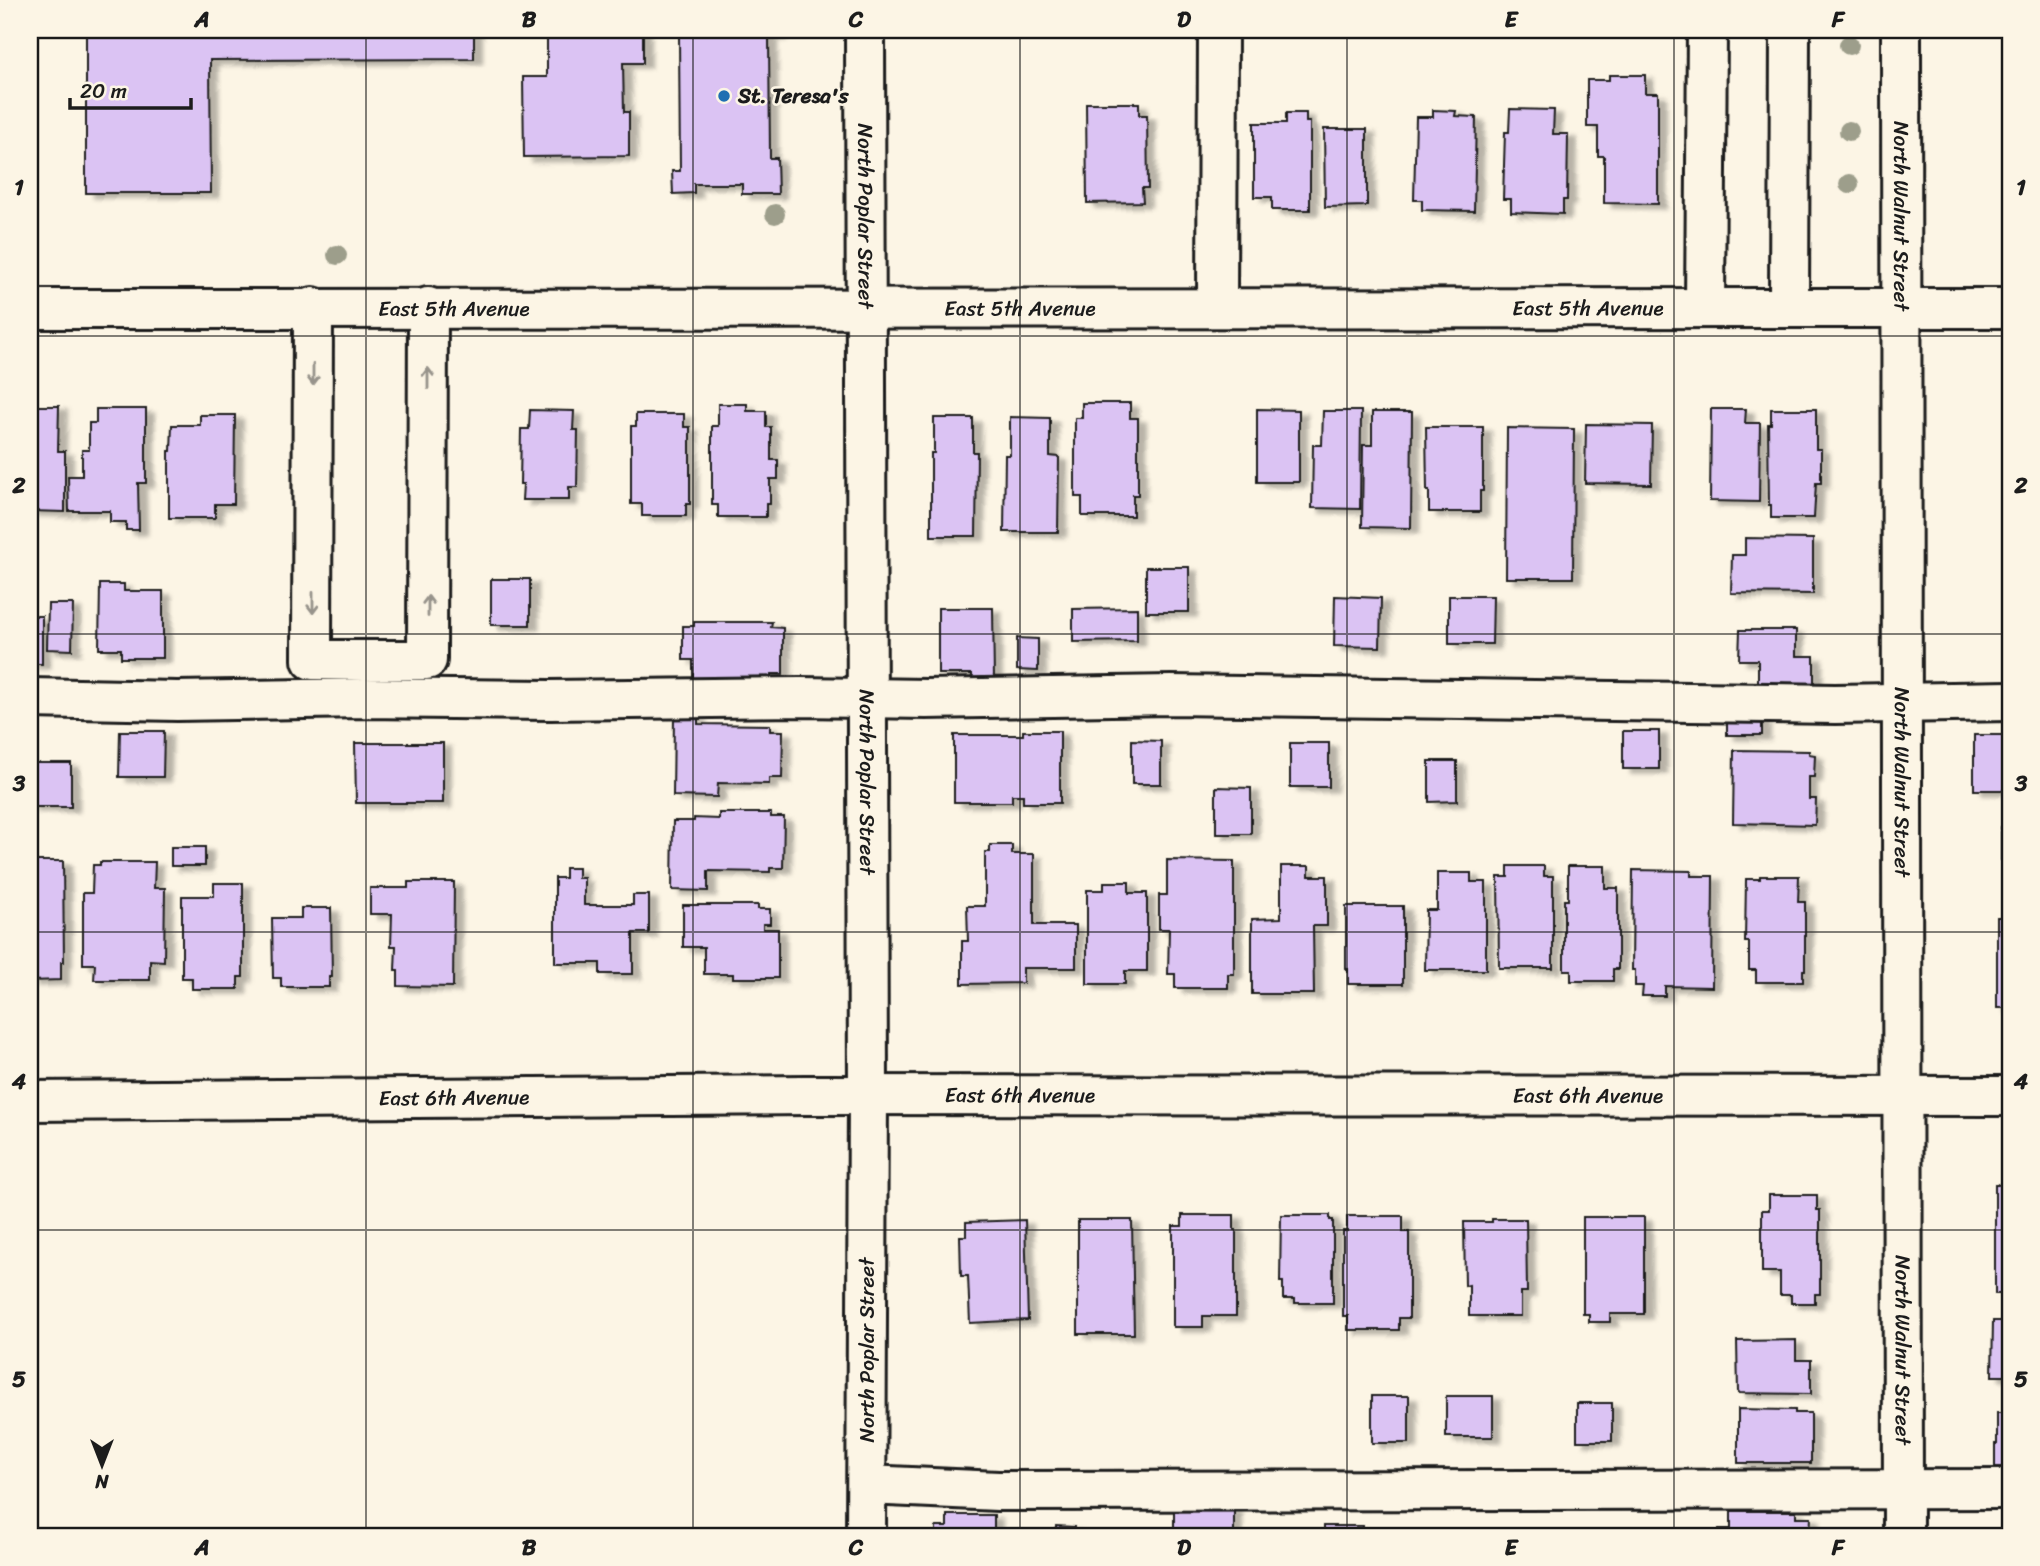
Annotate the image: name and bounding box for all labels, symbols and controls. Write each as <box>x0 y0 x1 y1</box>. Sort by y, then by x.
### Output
text: A <box>193 0 210 40</box>
text: B <box>522 0 537 40</box>
text: C <box>848 0 864 40</box>
text: D <box>1177 0 1192 40</box>
text: E <box>1505 0 1520 40</box>
text: F <box>1831 0 1846 40</box>
scale bar <box>70 66 191 110</box>
text: 20 m <box>80 72 127 110</box>
place label: St. Teresa's <box>737 77 850 115</box>
marker: St. Teresa's <box>716 88 732 104</box>
street label: North Walnut Street <box>1882 121 1920 313</box>
street label: North Poplar Street <box>846 123 885 310</box>
text: 1 <box>14 167 24 208</box>
text: 1 <box>2016 167 2026 208</box>
street label: East 5th Avenue <box>944 289 1096 328</box>
street label: East 5th Avenue <box>1512 289 1664 327</box>
street label: East 5th Avenue <box>378 290 530 328</box>
one-way arrow <box>306 364 320 387</box>
one-way arrow <box>421 367 435 390</box>
text: 2 <box>11 465 26 506</box>
text: 2 <box>2013 465 2028 506</box>
one-way arrow <box>306 591 319 614</box>
one-way arrow <box>421 594 435 617</box>
street label: North Walnut Street <box>1883 687 1921 879</box>
street label: North Poplar Street <box>848 689 886 876</box>
text: 3 <box>12 763 26 804</box>
text: 3 <box>2014 763 2028 804</box>
text: 4 <box>11 1061 27 1102</box>
text: 4 <box>2013 1061 2029 1102</box>
street label: East 6th Avenue <box>945 1076 1095 1114</box>
street label: East 6th Avenue <box>1513 1077 1663 1115</box>
street label: East 6th Avenue <box>379 1078 529 1117</box>
street label: North Walnut Street <box>1884 1255 1922 1447</box>
street label: North Poplar Street <box>848 1256 886 1443</box>
text: 5 <box>12 1359 26 1400</box>
text: 5 <box>2014 1359 2028 1400</box>
north arrow <box>66 1430 136 1500</box>
text: N <box>95 1465 110 1498</box>
text: A <box>193 1527 210 1566</box>
text: B <box>522 1527 537 1566</box>
text: C <box>848 1527 864 1566</box>
text: D <box>1177 1527 1192 1566</box>
text: E <box>1505 1527 1520 1566</box>
text: F <box>1831 1527 1846 1566</box>

